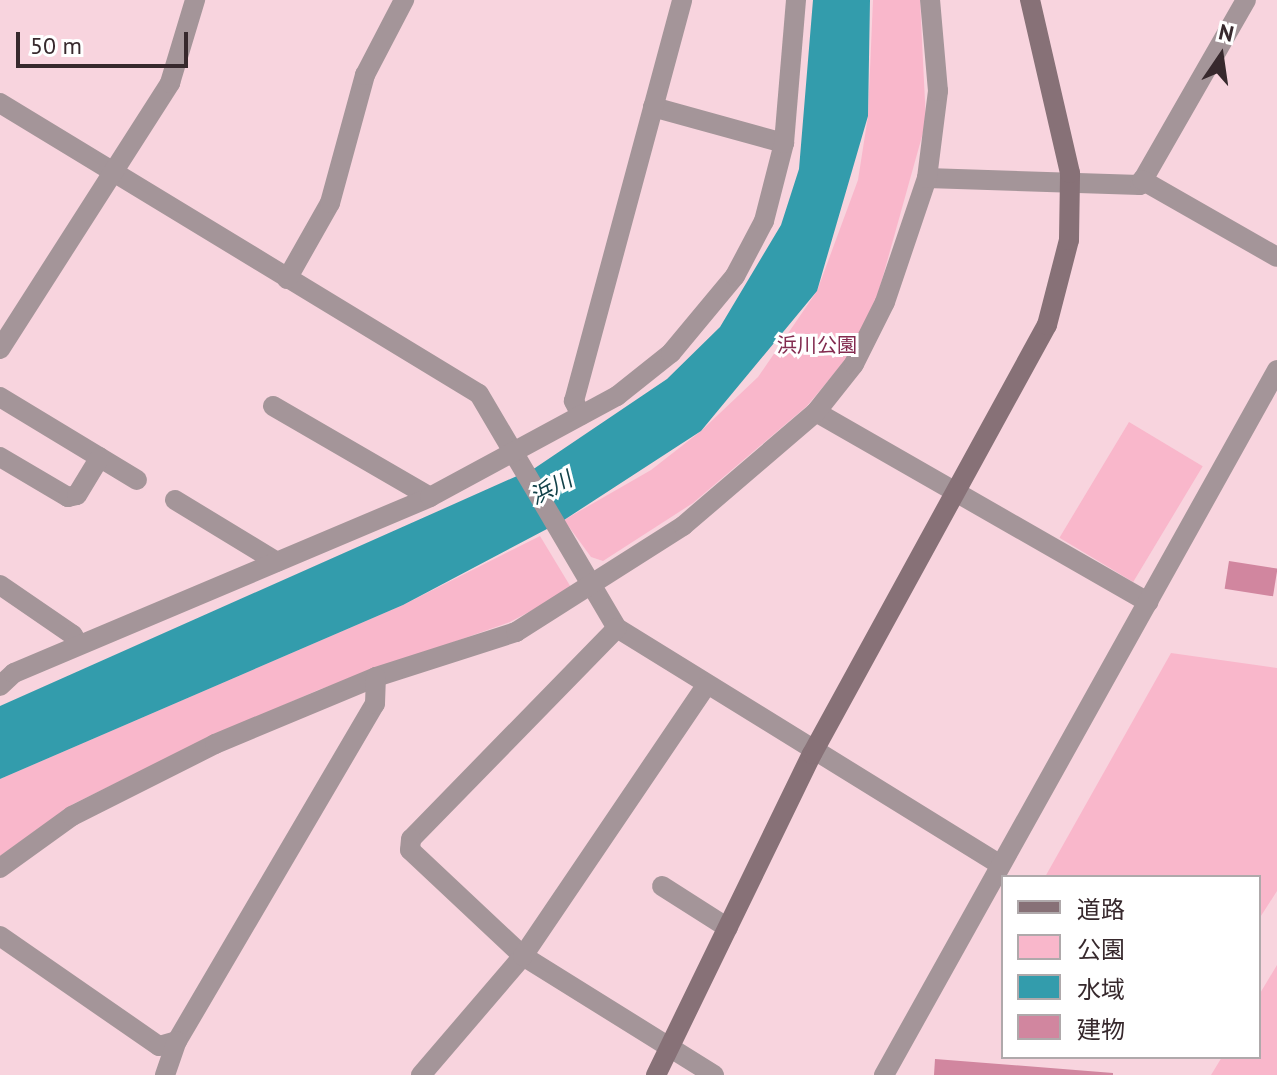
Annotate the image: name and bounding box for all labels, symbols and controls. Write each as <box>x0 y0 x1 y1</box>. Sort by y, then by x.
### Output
scale bar <box>20 16 192 66</box>
north arrow <box>1181 16 1261 96</box>
text: N <box>1216 17 1237 48</box>
text: 50 m <box>30 30 82 61</box>
park label: 浜川公園 <box>777 333 857 357</box>
water label: 浜川 <box>525 466 577 510</box>
legend <box>1001 875 1261 1059</box>
text: 道路 <box>1077 894 1125 925</box>
text: 公園 <box>1077 934 1125 965</box>
text: 水域 <box>1077 974 1125 1005</box>
text: 建物 <box>1077 1014 1125 1045</box>

